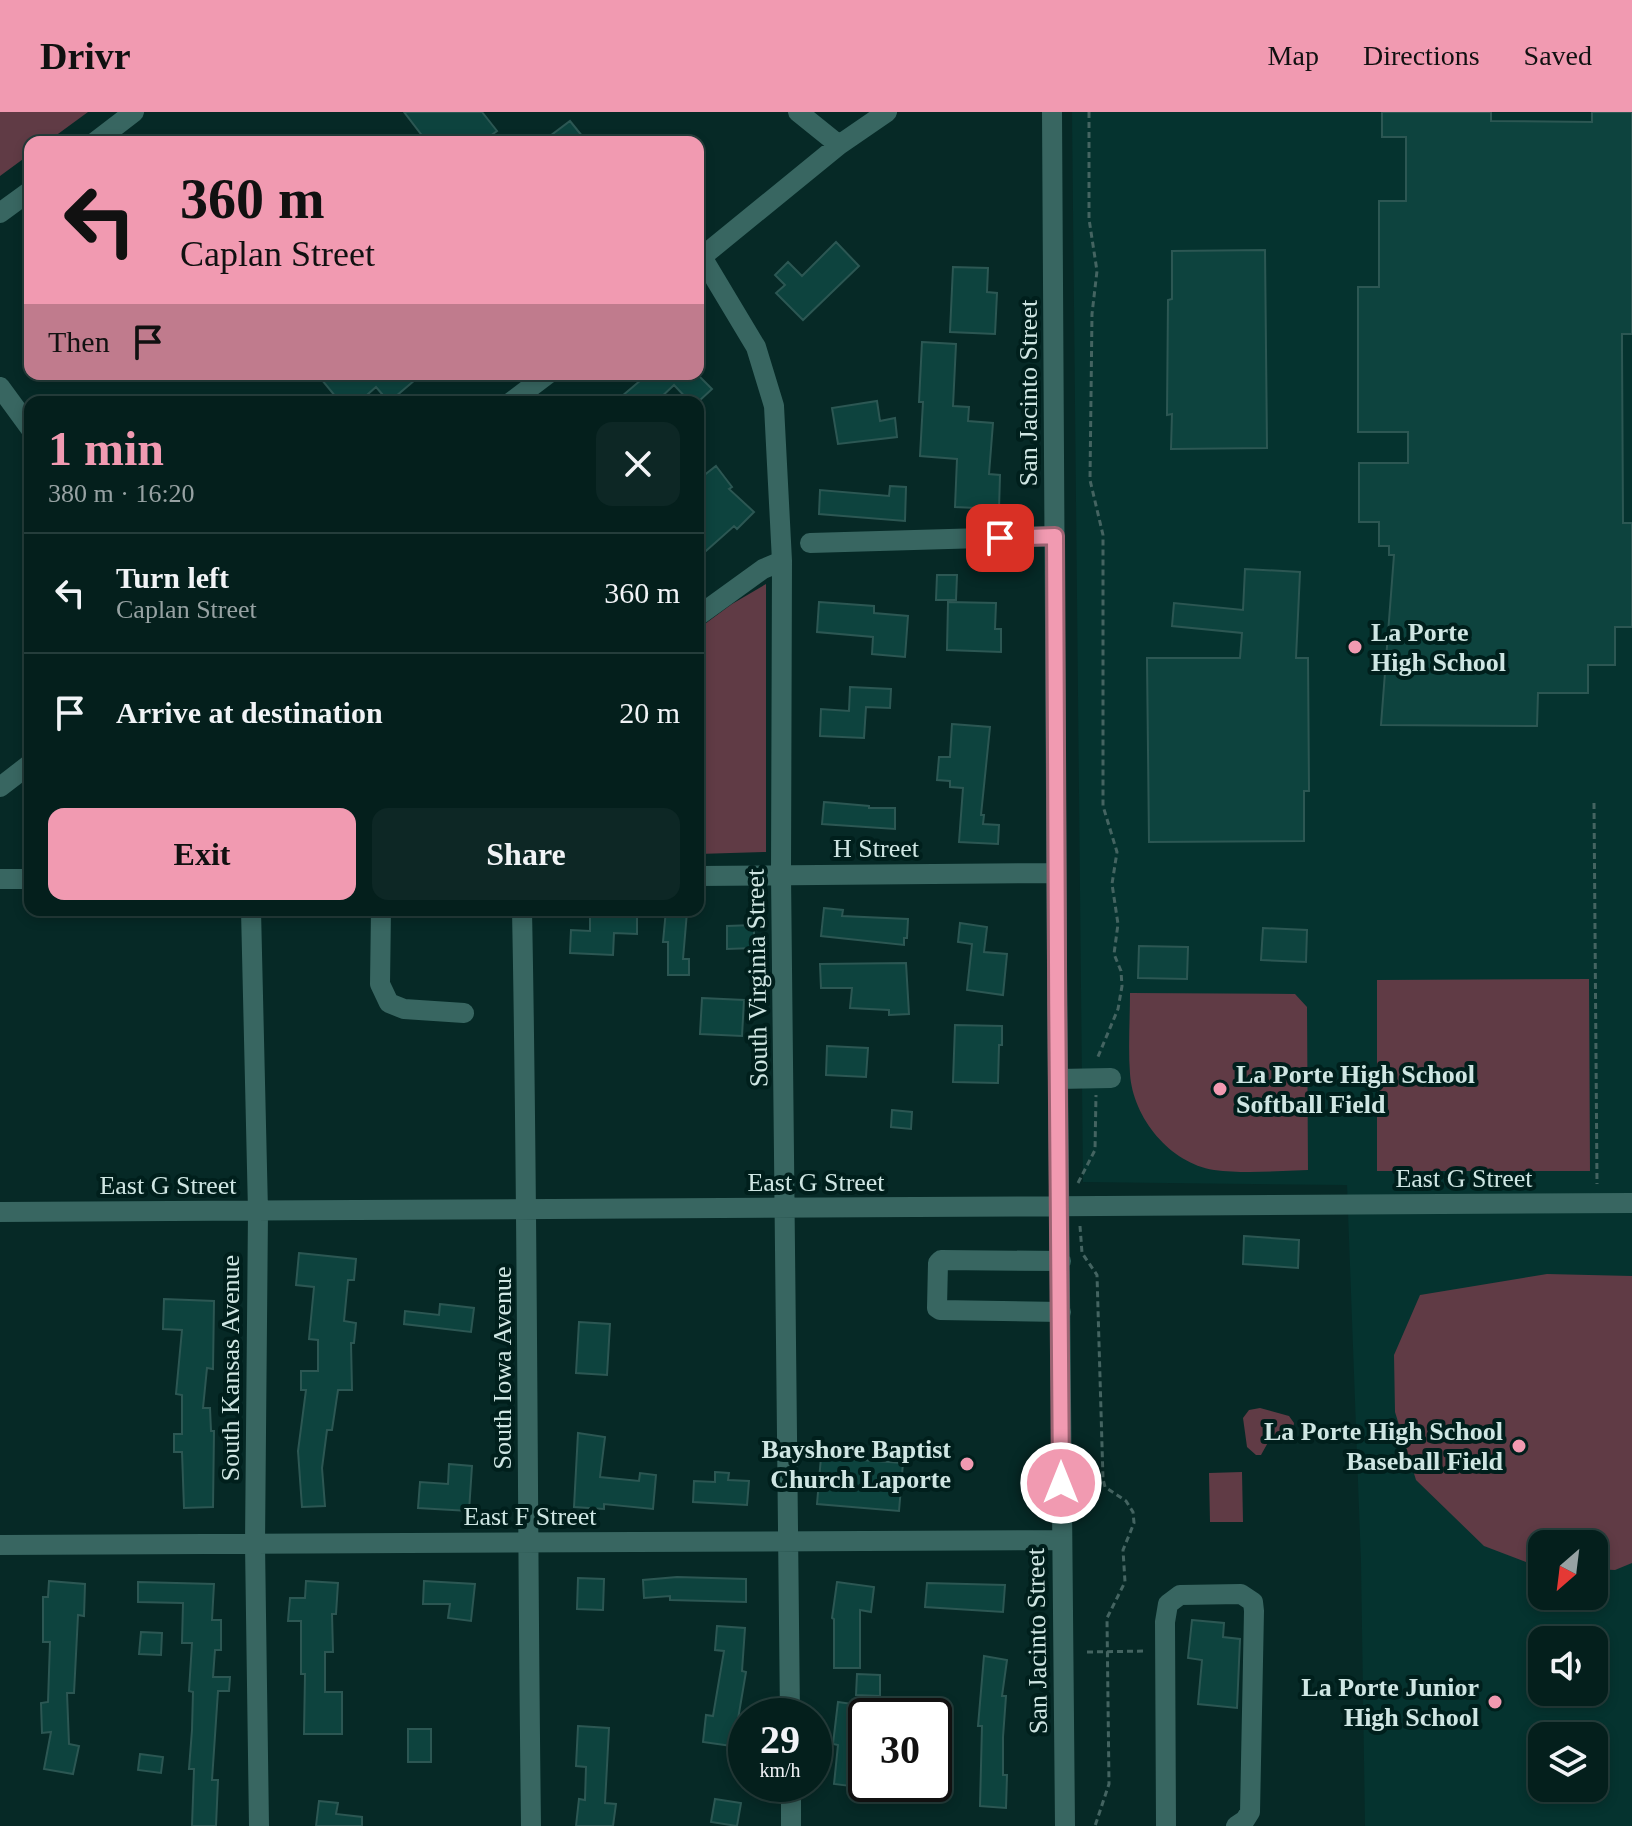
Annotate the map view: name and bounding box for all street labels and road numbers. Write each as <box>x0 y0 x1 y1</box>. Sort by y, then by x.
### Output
street label: San Jacinto Street <box>1014 299 1043 486</box>
street label: H Street <box>833 834 920 863</box>
street label: South Virginia Street <box>741 868 773 1087</box>
street label: East G Street <box>1395 1164 1533 1193</box>
street label: East G Street <box>747 1168 885 1197</box>
street label: East G Street <box>99 1171 237 1200</box>
street label: South Kansas Avenue <box>216 1255 245 1481</box>
street label: South Iowa Avenue <box>488 1266 517 1470</box>
street label: East F Street <box>464 1502 597 1531</box>
street label: San Jacinto Street <box>1021 1547 1053 1734</box>

